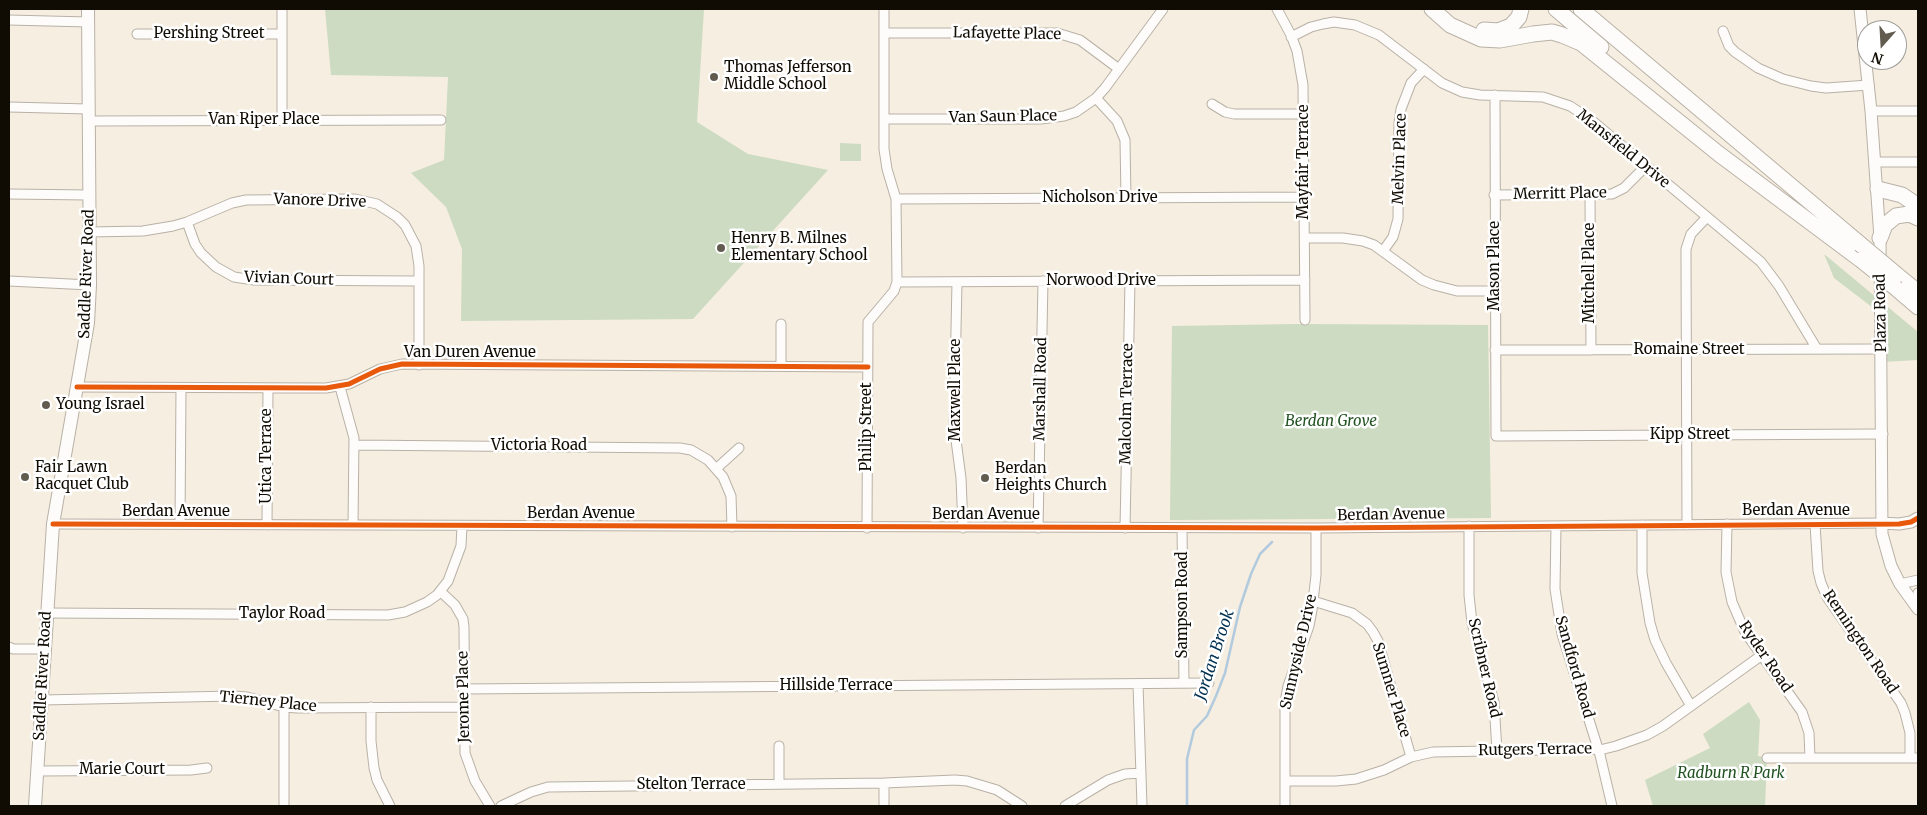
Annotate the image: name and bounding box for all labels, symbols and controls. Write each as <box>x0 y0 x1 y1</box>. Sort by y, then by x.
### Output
north arrow <box>1857 20 1907 70</box>
street label: Lafayette Place <box>953 24 1061 44</box>
street label: Pershing Street <box>154 25 264 43</box>
text: N <box>1869 48 1886 69</box>
place label: Thomas Jefferson Middle School <box>724 59 852 94</box>
marker: Thomas Jefferson Middle School <box>708 71 720 83</box>
street label: Mayfair Terrace <box>1295 105 1313 219</box>
street label: Mansfield Drive <box>1573 106 1673 192</box>
street label: Van Saun Place <box>949 107 1057 127</box>
street label: Van Riper Place <box>208 111 320 129</box>
street label: Melvin Place <box>1389 113 1411 205</box>
street label: Merritt Place <box>1513 184 1607 204</box>
street label: Nicholson Drive <box>1042 189 1158 207</box>
street label: Vanore Drive <box>273 190 367 212</box>
street label: Saddle River Road <box>76 209 98 339</box>
street label: Mason Place <box>1486 221 1504 311</box>
street label: Mitchell Place <box>1581 223 1599 323</box>
place label: Henry B. Milnes Elementary School <box>731 230 868 265</box>
marker: Henry B. Milnes Elementary School <box>715 242 727 254</box>
street label: Vivian Court <box>244 268 334 290</box>
street label: Norwood Drive <box>1046 272 1156 290</box>
street label: Plaza Road <box>1871 274 1891 352</box>
street label: Marshall Road <box>1031 337 1051 441</box>
street label: Maxwell Place <box>947 339 965 441</box>
street label: Romaine Street <box>1633 341 1745 359</box>
street label: Malcolm Terrace <box>1117 343 1137 465</box>
street label: Van Duren Avenue <box>404 344 536 362</box>
street label: Philip Street <box>858 382 876 472</box>
place label: Young Israel <box>56 396 145 414</box>
marker: Young Israel <box>40 399 52 411</box>
street label: Utica Terrace <box>258 408 276 504</box>
park label: Berdan Grove <box>1285 413 1377 431</box>
street label: Kipp Street <box>1650 426 1730 444</box>
street label: Victoria Road <box>491 437 587 455</box>
place label: Fair Lawn Racquet Club <box>35 459 129 494</box>
place label: Berdan Heights Church <box>995 460 1107 495</box>
marker: Fair Lawn Racquet Club <box>19 471 31 483</box>
marker: Berdan Heights Church <box>979 472 991 484</box>
street label: Berdan Avenue <box>1742 502 1850 520</box>
street label: Berdan Avenue <box>122 503 230 521</box>
street label: Berdan Avenue <box>527 505 635 523</box>
street label: Berdan Avenue <box>1337 505 1445 525</box>
street label: Berdan Avenue <box>932 506 1040 524</box>
street label: Sampson Road <box>1174 551 1192 659</box>
street label: Remington Road <box>1819 587 1901 697</box>
street label: Sunnyside Drive <box>1277 593 1321 711</box>
street label: Taylor Road <box>239 605 325 623</box>
water label: Jordan Brook <box>1191 607 1239 703</box>
street label: Saddle River Road <box>31 611 55 741</box>
street label: Sandford Road <box>1551 614 1597 720</box>
street label: Scribner Road <box>1464 616 1504 720</box>
street label: Ryder Road <box>1735 618 1795 696</box>
street label: Sumner Place <box>1368 640 1414 740</box>
street label: Jerome Place <box>454 651 474 743</box>
street label: Hillside Terrace <box>779 677 893 695</box>
street label: Tierney Place <box>219 688 317 716</box>
street label: Rutgers Terrace <box>1478 740 1592 760</box>
street label: Marie Court <box>79 761 165 779</box>
park label: Radburn R Park <box>1677 765 1785 783</box>
street label: Stelton Terrace <box>637 776 745 794</box>

